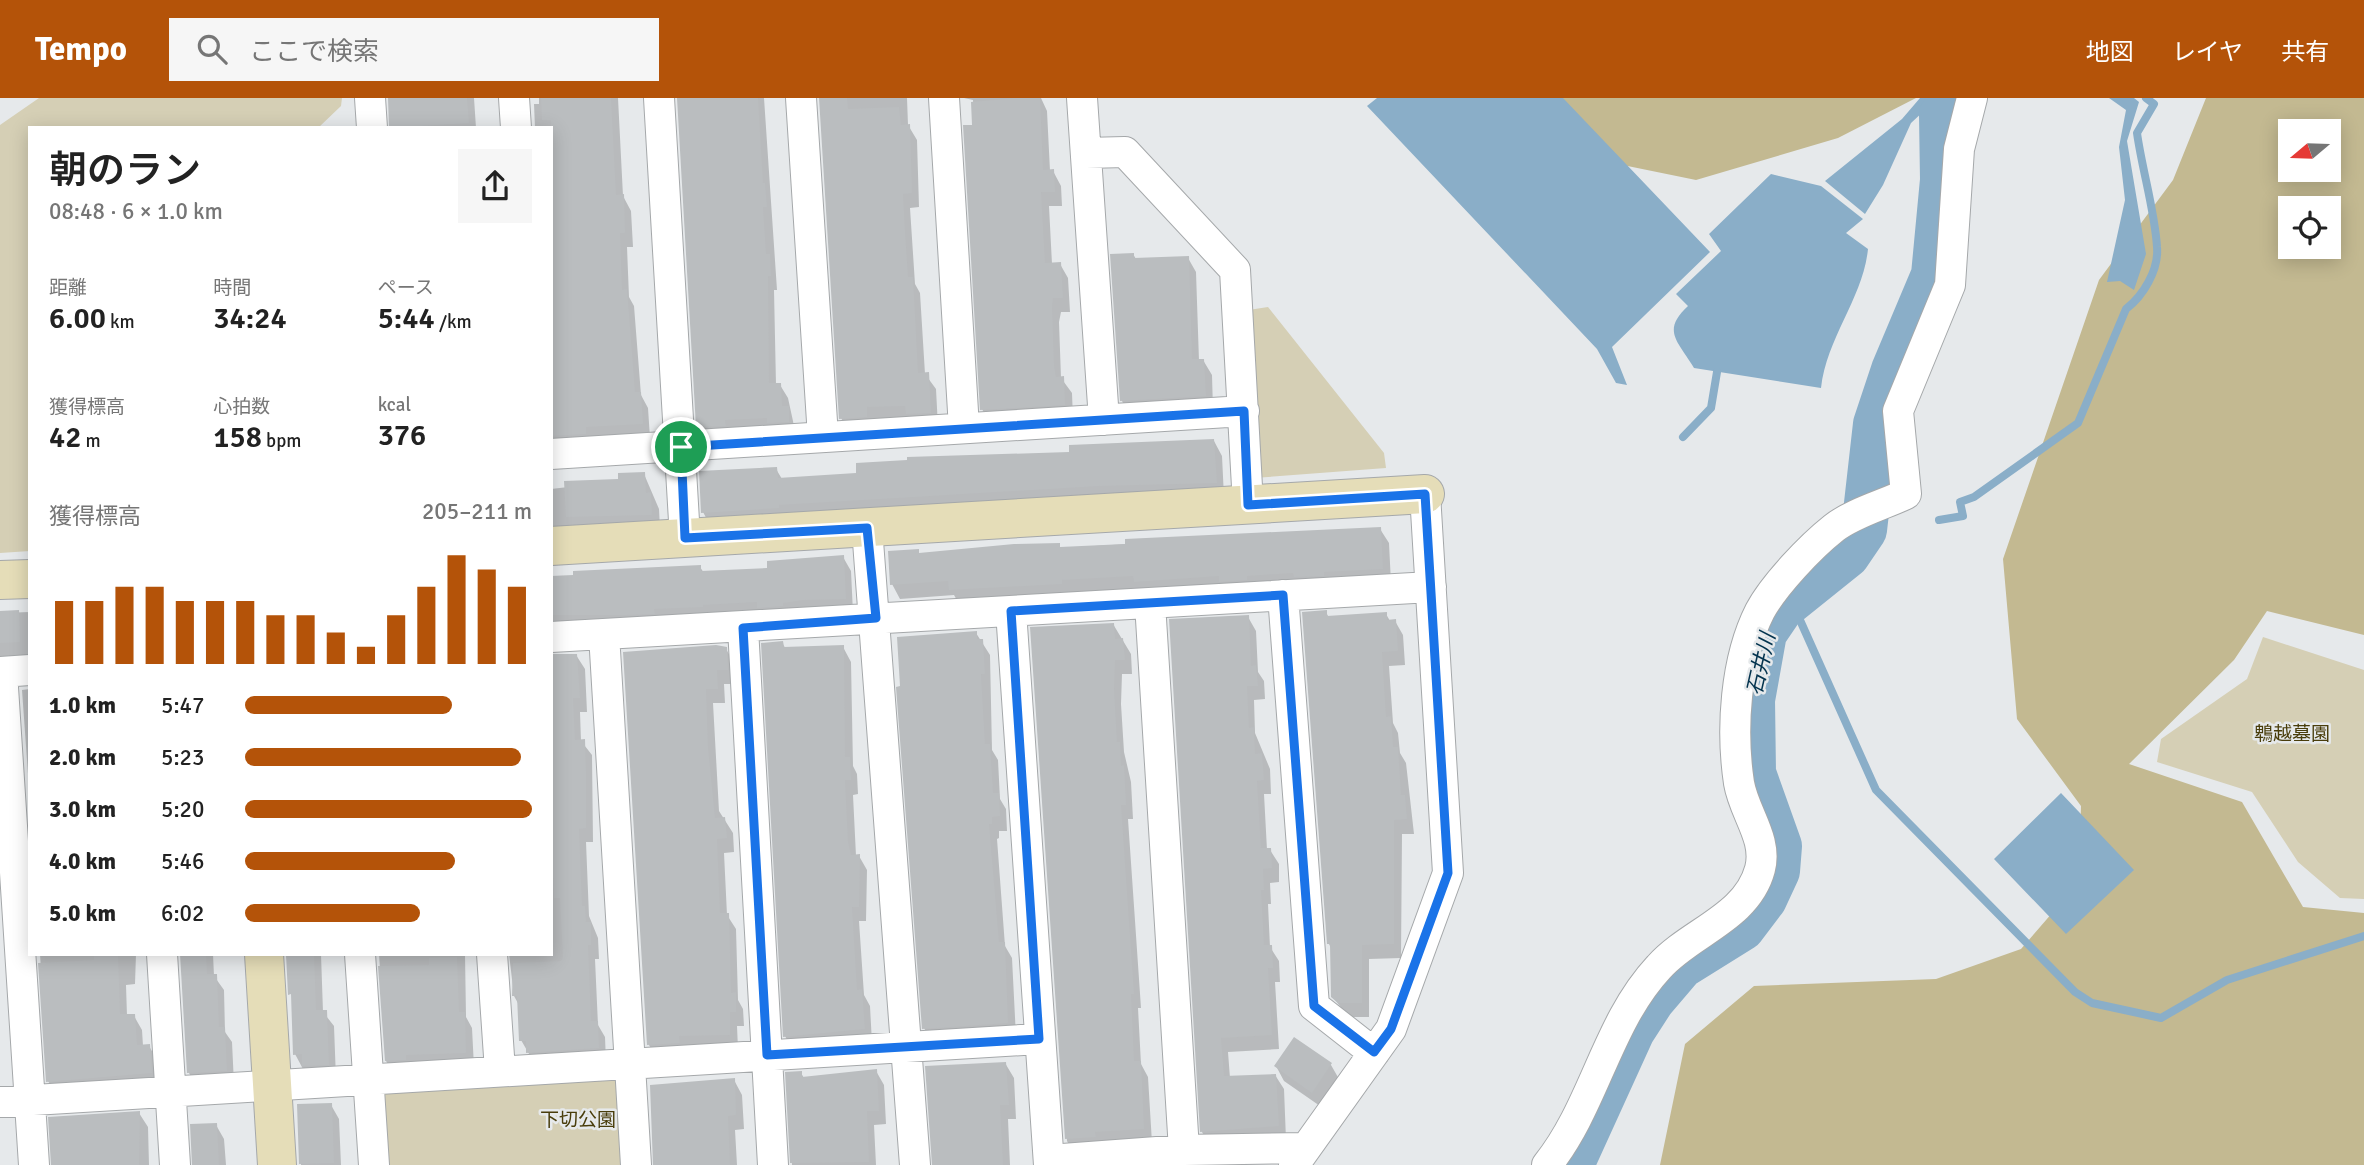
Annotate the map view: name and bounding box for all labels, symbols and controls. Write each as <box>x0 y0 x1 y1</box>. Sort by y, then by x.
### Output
search box <box>169 18 659 81</box>
text: Tempo <box>35 29 127 70</box>
icon: search <box>193 30 231 68</box>
text: ここで検索 <box>249 36 379 68</box>
text: 地図 <box>2086 37 2134 67</box>
text: レイヤ <box>2172 37 2243 67</box>
text: 共有 <box>2281 37 2329 67</box>
north arrow <box>2278 119 2342 182</box>
map controls <box>2278 119 2341 259</box>
text: 朝のラン <box>49 147 201 194</box>
button: share <box>458 149 532 223</box>
button: locate <box>2278 196 2341 259</box>
text: 08:48 · 6 × 1.0 km <box>49 197 223 226</box>
text: 距離 <box>49 276 87 300</box>
text: 時間 <box>213 276 251 300</box>
text: ペース <box>378 276 434 300</box>
text: 6.00 <box>49 300 106 337</box>
text: 34:24 <box>213 300 287 337</box>
text: 5:44 <box>378 300 435 337</box>
text: km <box>106 310 135 334</box>
text: /km <box>435 310 472 334</box>
text: kcal <box>378 393 411 417</box>
text: 獲得標高 <box>49 395 125 419</box>
text: 心拍数 <box>213 395 270 419</box>
text: 376 <box>378 417 426 454</box>
pin <box>651 417 711 477</box>
text: 42 <box>49 419 81 456</box>
text: 158 <box>213 419 262 456</box>
icon: arrive <box>662 428 700 466</box>
text: m <box>81 429 101 453</box>
text: bpm <box>262 429 301 453</box>
text: 205–211 m <box>422 497 532 526</box>
text: 獲得標高 <box>49 502 141 531</box>
water label: 石井川 <box>1741 628 1781 698</box>
text: 1.0 km <box>49 691 116 720</box>
text: 5:47 <box>161 691 204 720</box>
park label: 鵯越墓園 <box>2254 722 2330 746</box>
text: 2.0 km <box>49 743 116 772</box>
text: 5:23 <box>161 743 204 772</box>
text: 3.0 km <box>49 795 116 824</box>
text: 5:20 <box>161 795 204 824</box>
text: 4.0 km <box>49 847 116 876</box>
text: 5:46 <box>161 847 204 876</box>
text: 5.0 km <box>49 899 116 928</box>
text: 6:02 <box>161 899 204 928</box>
park label: 下切公園 <box>540 1108 616 1132</box>

